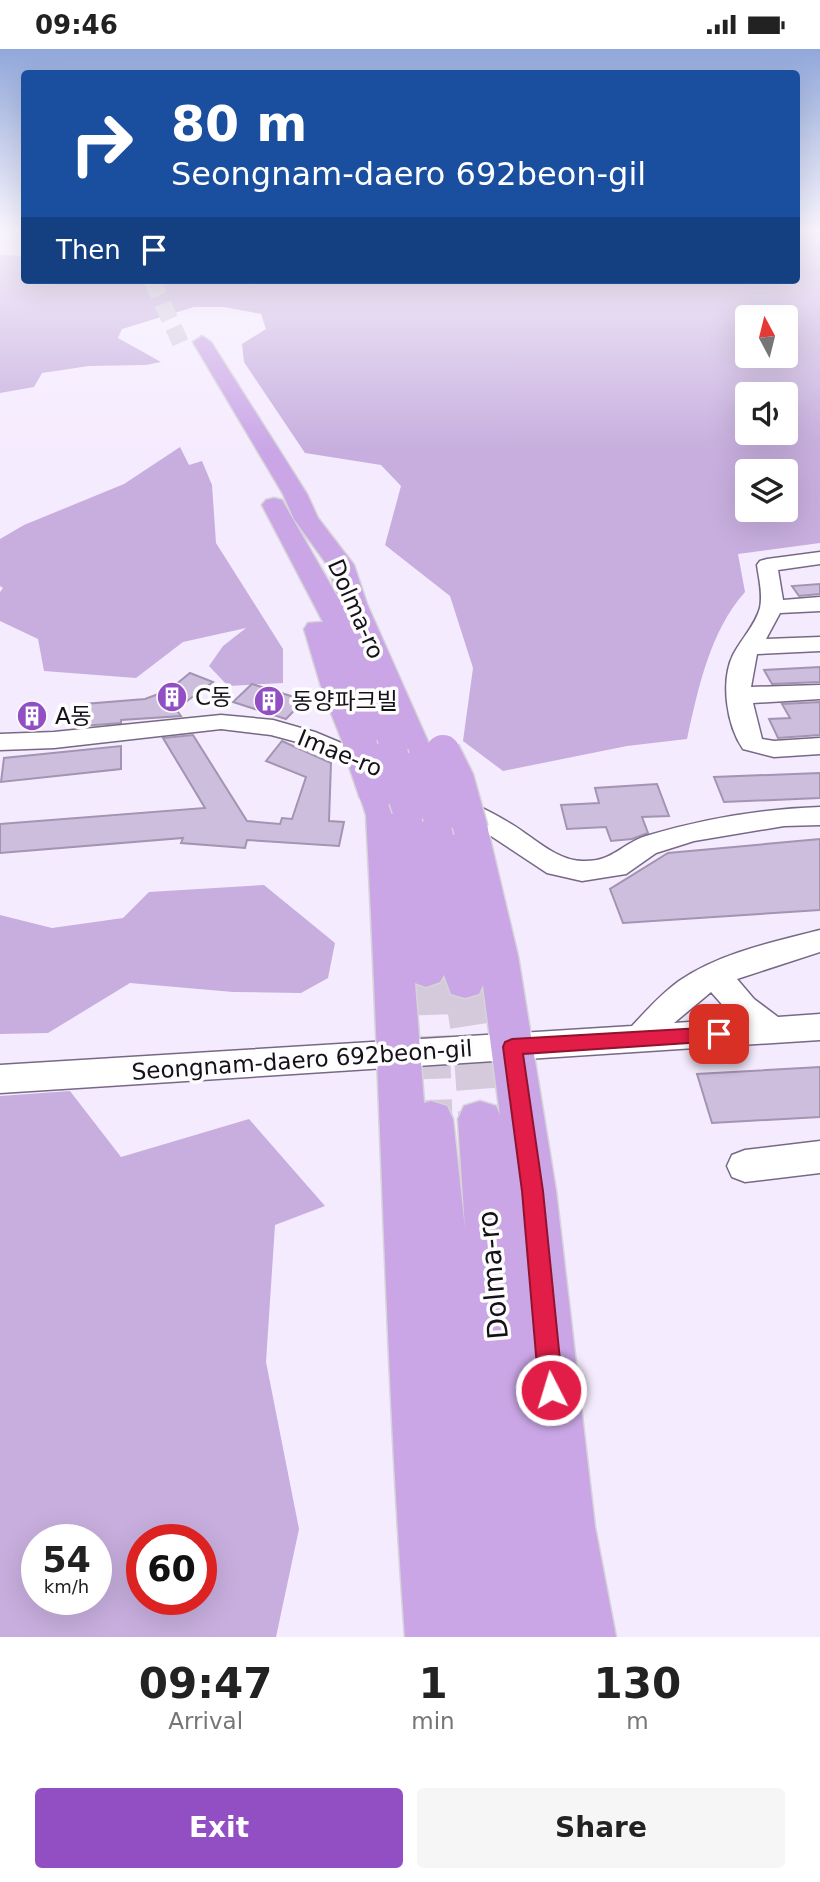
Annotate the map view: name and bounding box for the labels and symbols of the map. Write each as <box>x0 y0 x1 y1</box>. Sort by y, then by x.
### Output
north arrow <box>735 305 798 367</box>
street label: Dolma-ro <box>323 555 389 663</box>
building icon: C동 <box>155 680 189 714</box>
place label: C동 <box>195 684 232 710</box>
building icon: 동양파크빌 <box>252 684 286 718</box>
place label: 동양파크빌 <box>292 688 398 714</box>
building icon: A동 <box>15 699 49 733</box>
place label: A동 <box>55 703 92 729</box>
street label: Imae-ro <box>294 724 386 782</box>
pin <box>689 1004 749 1064</box>
street label: Seongnam-daero 692beon-gil <box>131 1035 473 1085</box>
street label: Dolma-ro <box>471 1209 515 1341</box>
position arrow <box>514 1353 588 1427</box>
speed limit sign: 60 <box>126 1524 217 1615</box>

